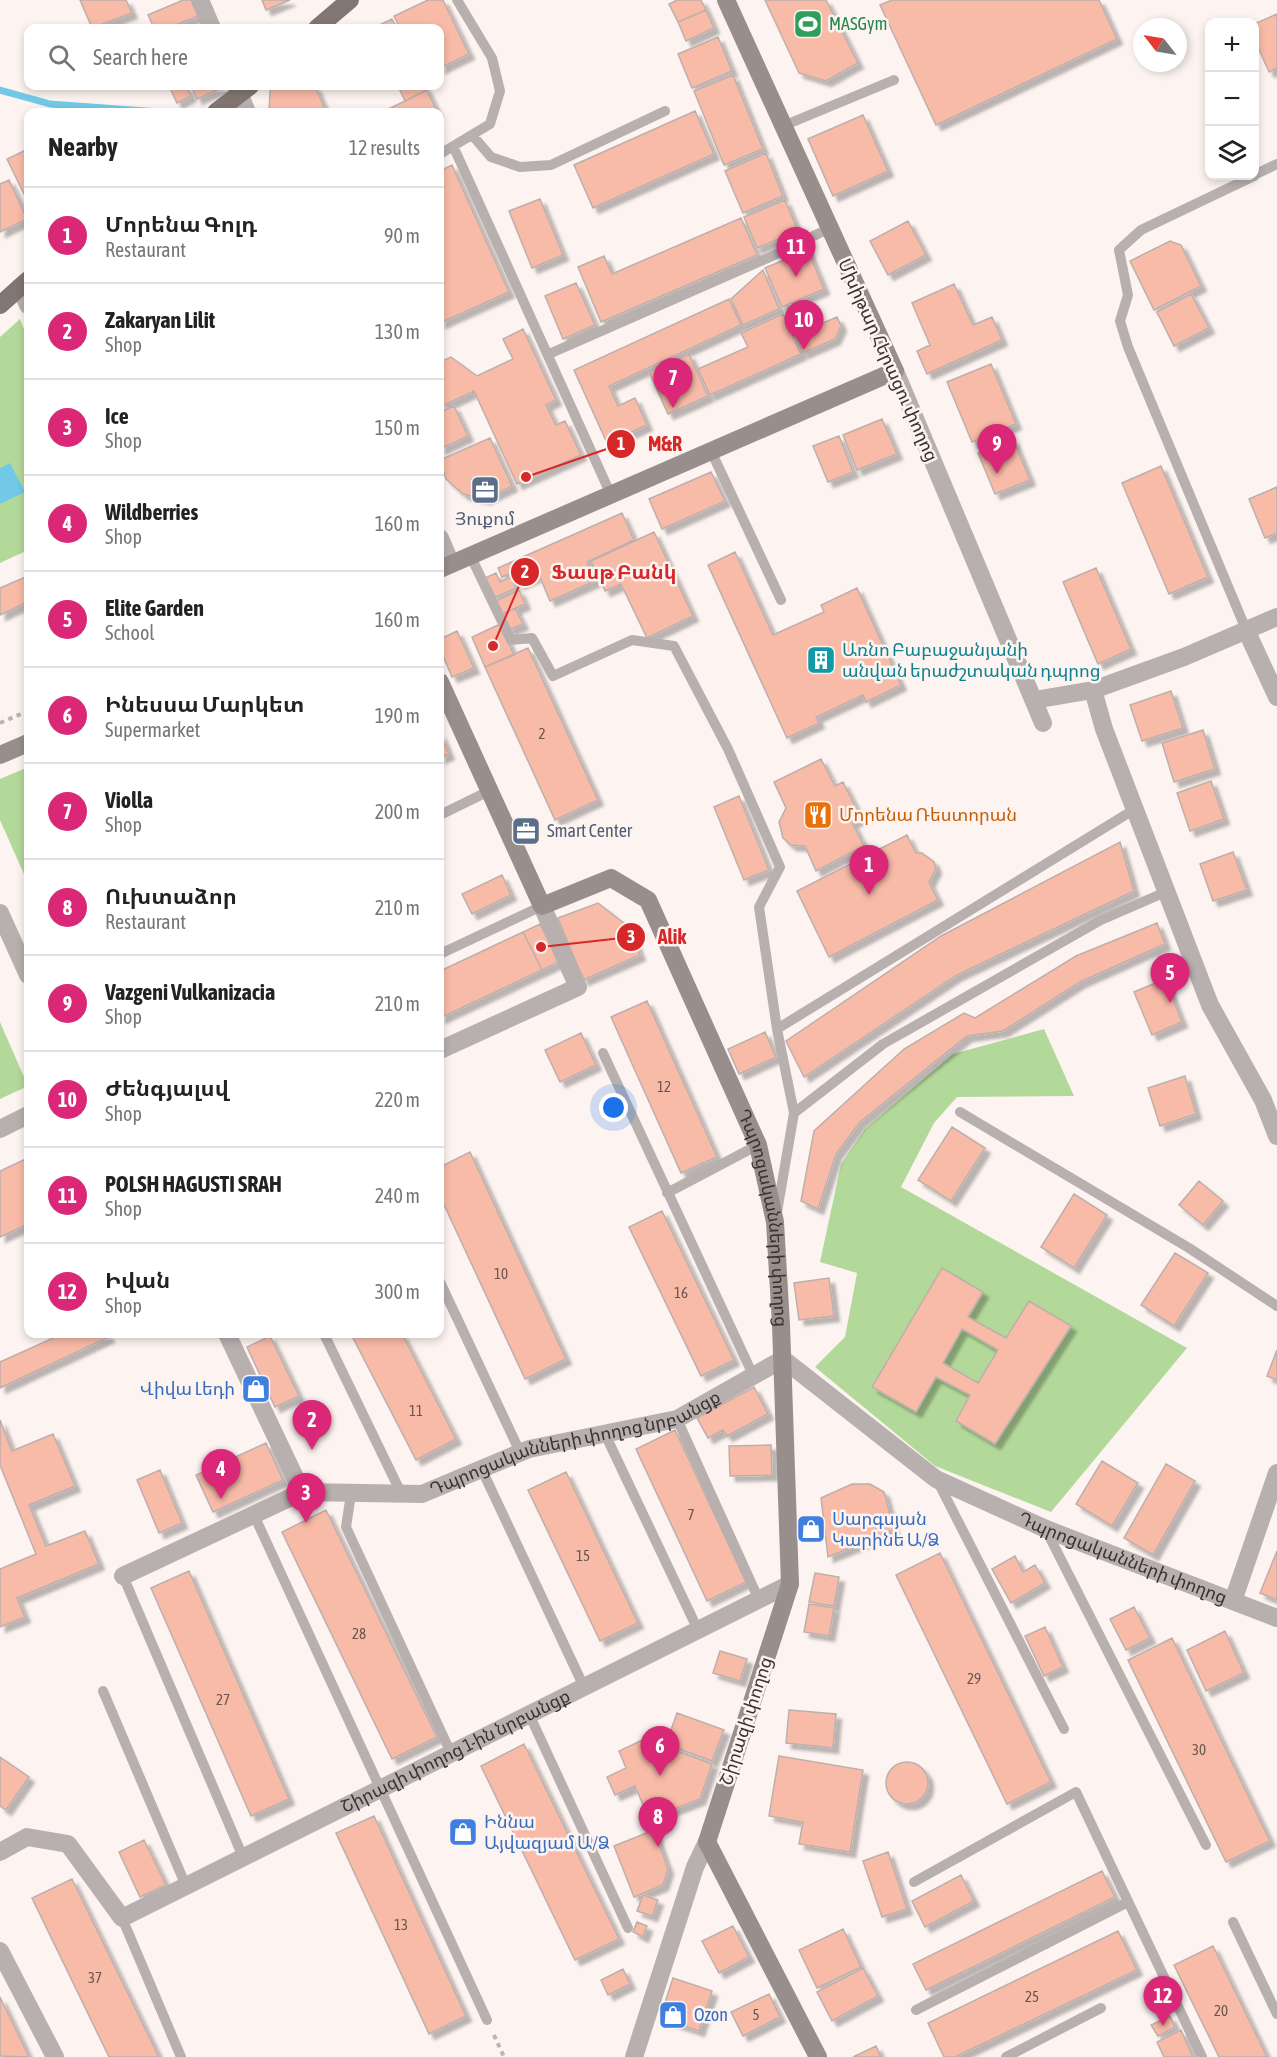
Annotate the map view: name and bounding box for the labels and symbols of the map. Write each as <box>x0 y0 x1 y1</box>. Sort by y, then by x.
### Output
sports icon: MASGym <box>792 8 824 40</box>
place label: MASGym <box>829 13 887 34</box>
north arrow <box>1133 18 1187 72</box>
pin: 11 <box>776 228 816 277</box>
street label: Մխիթար Հերացու փողոց <box>834 255 943 465</box>
pin: 10 <box>784 300 824 350</box>
pin: 7 <box>654 358 692 408</box>
pin: 9 <box>978 424 1016 474</box>
callout: M&R <box>606 425 694 463</box>
text: M&R <box>648 432 682 455</box>
text: 1 <box>617 433 625 454</box>
office icon: Յուքոմ <box>469 474 501 506</box>
place label: Յուքոմ <box>455 508 515 529</box>
callout: Ֆասթ Բանկ <box>510 553 689 591</box>
text: Ֆասթ Բանկ <box>552 560 676 584</box>
text: 2 <box>521 561 529 582</box>
place label: Առնո Բաբաջանյանի անվան երաժշտական դպրոց <box>842 639 1101 681</box>
building icon: Առնո Բաբաջանյանի անվան երաժշտական դպրոց <box>805 644 837 676</box>
house number: 2 <box>538 725 546 742</box>
restaurant icon: Մորենա Ռեստորան <box>802 799 834 831</box>
place label: Մորենա Ռեստորան <box>839 804 1017 825</box>
office icon: Smart Center <box>510 815 542 847</box>
place label: Smart Center <box>547 820 633 841</box>
pin: 1 <box>850 846 888 895</box>
callout: Alik <box>616 918 698 956</box>
text: Alik <box>657 925 686 948</box>
text: 3 <box>627 926 635 947</box>
pin: 5 <box>1150 954 1190 1003</box>
house number: 12 <box>657 1078 671 1095</box>
your location <box>599 1093 628 1122</box>
street label: Դպրոցականների փողոց <box>733 1106 792 1327</box>
house number: 10 <box>494 1265 508 1282</box>
house number: 16 <box>674 1284 688 1301</box>
shop icon: Վիվա Լեդի <box>240 1373 272 1405</box>
place label: Վիվա Լեդի <box>140 1378 235 1399</box>
street label: Դպրոցականների փողոց նրբանցք <box>426 1386 724 1500</box>
pin: 2 <box>292 1400 332 1450</box>
house number: 11 <box>409 1402 423 1419</box>
pin: 4 <box>202 1450 240 1499</box>
pin: 3 <box>286 1474 326 1523</box>
house number: 7 <box>687 1506 695 1523</box>
street label: Դպրոցականների փողոց <box>1015 1507 1230 1608</box>
place label: Սարգսյան Կարինե Ա/Ձ <box>832 1508 940 1550</box>
shop icon: Սարգսյան Կարինե Ա/Ձ <box>795 1513 827 1545</box>
house number: 15 <box>576 1547 590 1564</box>
house number: 28 <box>352 1625 366 1642</box>
street label: Շիրազի փողոց <box>715 1654 776 1788</box>
house number: 29 <box>967 1670 981 1687</box>
street label: Շիրազի փողոց 1-ին նրբանցք <box>337 1685 573 1817</box>
house number: 27 <box>216 1691 230 1708</box>
pin: 6 <box>640 1726 680 1776</box>
house number: 30 <box>1192 1741 1206 1758</box>
pin: 8 <box>638 1798 678 1847</box>
place label: Իննա Այվազյամ Ա/Ձ <box>484 1811 610 1853</box>
shop icon: Իննա Այվազյամ Ա/Ձ <box>447 1816 479 1848</box>
house number: 13 <box>394 1916 408 1933</box>
house number: 37 <box>88 1969 102 1986</box>
pin: 12 <box>1144 1976 1182 2026</box>
house number: 25 <box>1025 1988 1039 2005</box>
shop icon: Ozon <box>657 1999 689 2031</box>
house number: 20 <box>1214 2002 1228 2019</box>
place label: Ozon <box>694 2004 728 2025</box>
house number: 5 <box>752 2006 760 2023</box>

